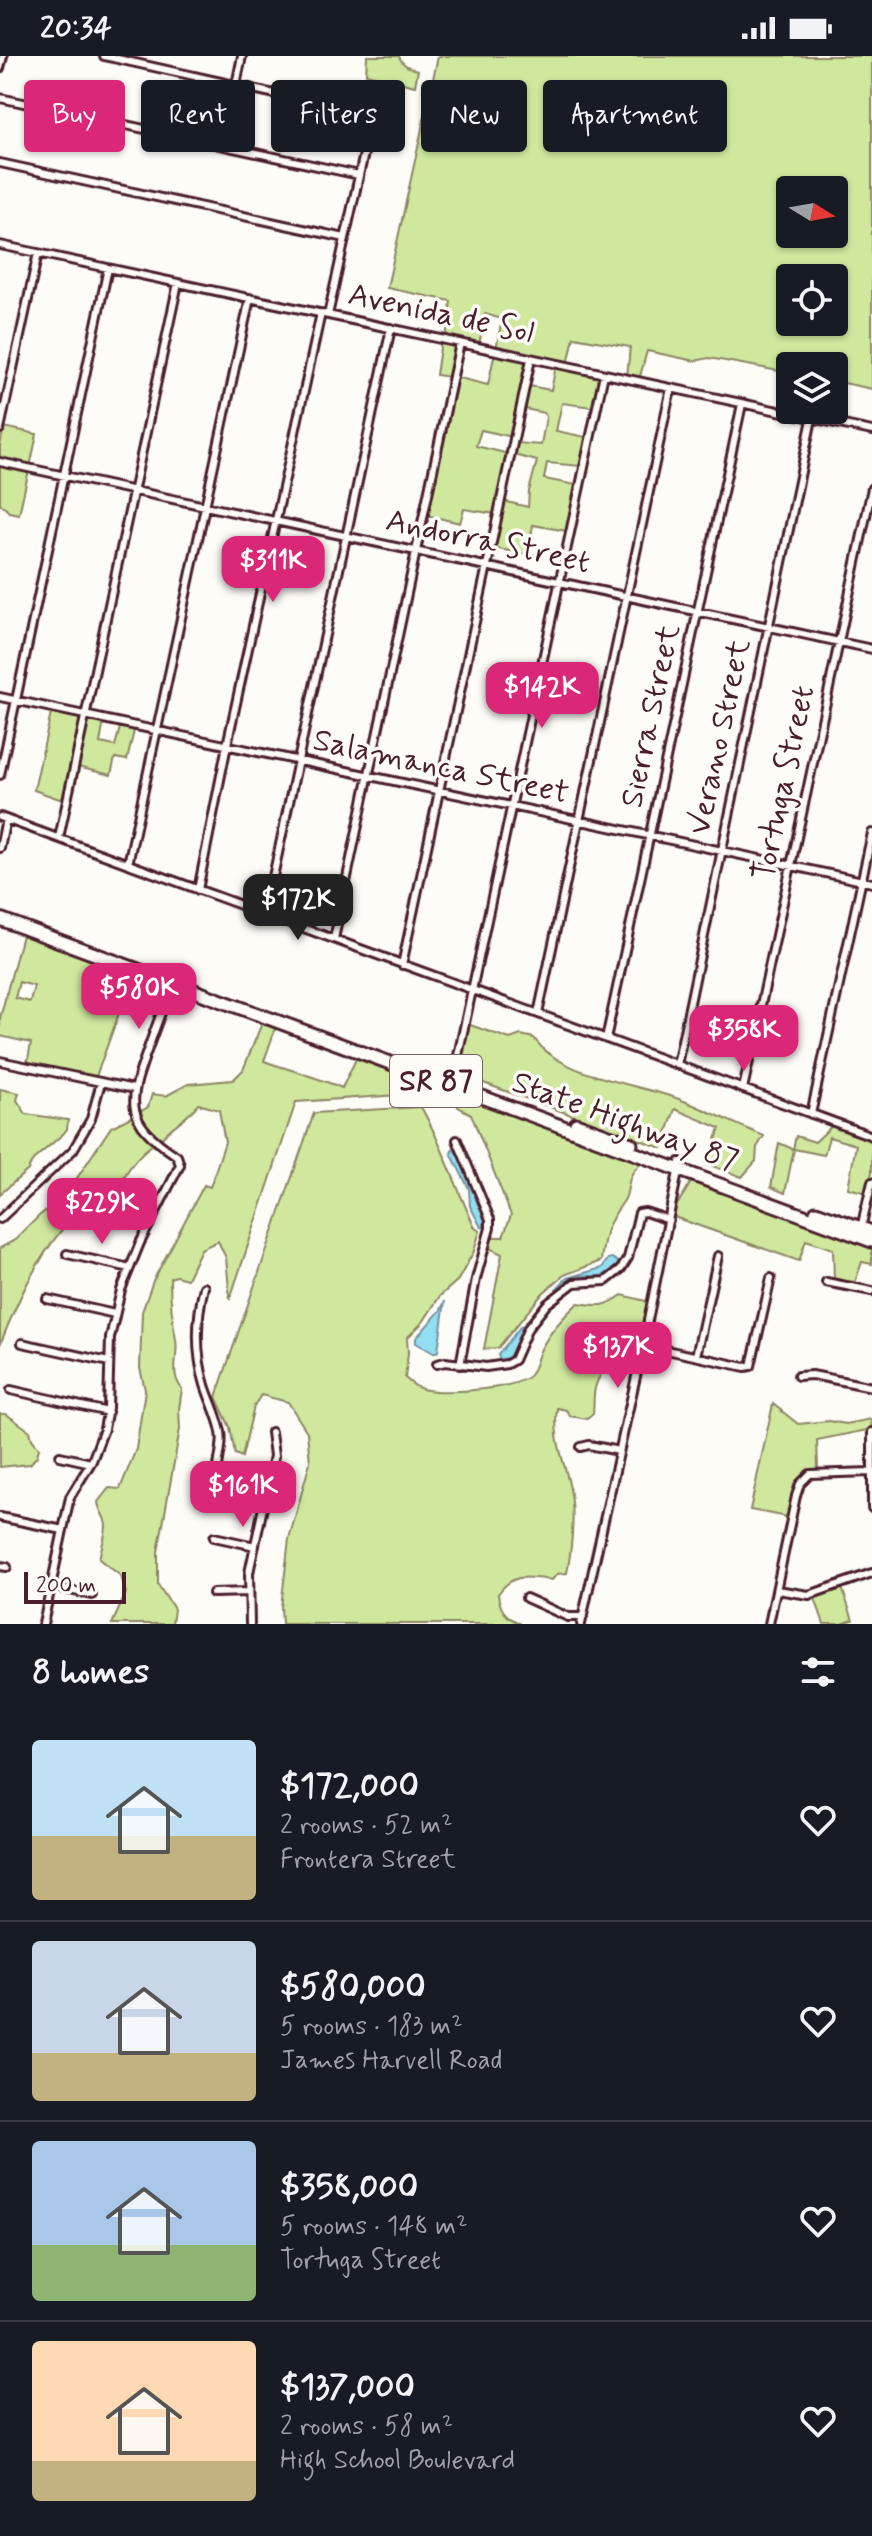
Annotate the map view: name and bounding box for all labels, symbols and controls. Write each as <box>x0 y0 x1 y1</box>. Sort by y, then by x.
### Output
text: 20:34 <box>40 9 112 48</box>
chip: Buy <box>24 80 125 152</box>
chip: Rent <box>141 80 255 152</box>
chip: Filters <box>271 80 405 152</box>
chip: New <box>421 80 527 152</box>
chip: Apartment <box>543 80 727 152</box>
north arrow <box>776 176 848 248</box>
map controls <box>776 176 848 424</box>
button: locate <box>776 264 848 336</box>
street label: Avenida de Sol <box>344 274 538 354</box>
button: layers <box>776 352 848 424</box>
street label: Andorra Street <box>382 500 594 584</box>
pin: $311K <box>217 536 329 604</box>
text: $311K <box>240 545 306 579</box>
street label: Sierra Street <box>611 620 691 811</box>
street label: Verano Street <box>679 635 761 839</box>
pin: $142K <box>486 662 598 730</box>
text: $142K <box>504 671 580 705</box>
street label: Tortuga Street <box>743 682 825 884</box>
street label: Salamanca Street <box>309 719 573 815</box>
pin: $172K <box>242 874 354 942</box>
text: $172K <box>261 883 335 917</box>
pin: $580K <box>83 963 195 1031</box>
text: $580K <box>99 972 179 1006</box>
pin: $358K <box>688 1005 800 1073</box>
text: $358K <box>707 1014 781 1048</box>
road number: SR 87 <box>390 1055 482 1107</box>
street label: State Highway 87 <box>505 1062 744 1185</box>
pin: $229K <box>46 1178 158 1246</box>
text: $229K <box>65 1187 139 1221</box>
pin: $137K <box>562 1322 674 1390</box>
text: $137K <box>583 1331 653 1365</box>
pin: $161K <box>187 1461 299 1529</box>
text: $161K <box>208 1470 278 1504</box>
scale bar <box>24 1568 126 1604</box>
text: 200 m <box>36 1572 96 1600</box>
text: 8 homes <box>32 1650 149 1695</box>
icon: filters <box>796 1650 840 1694</box>
text: $172,000 <box>280 1764 419 1809</box>
icon: home <box>96 1772 192 1868</box>
icon: heart <box>796 1798 840 1842</box>
text: 2 rooms · 52 m² <box>280 1809 452 1843</box>
text: Frontera Street <box>280 1843 456 1877</box>
text: $580,000 <box>280 1965 426 2010</box>
icon: home <box>96 1973 192 2069</box>
icon: heart <box>796 1999 840 2043</box>
text: 5 rooms · 183 m² <box>280 2010 463 2044</box>
text: James Harvell Road <box>280 2044 502 2078</box>
text: $358,000 <box>280 2165 418 2210</box>
icon: home <box>96 2173 192 2269</box>
icon: heart <box>796 2199 840 2243</box>
text: 5 rooms · 148 m² <box>280 2210 467 2244</box>
text: Tortuga Street <box>280 2244 441 2278</box>
text: $137,000 <box>280 2365 415 2410</box>
icon: home <box>96 2373 192 2469</box>
icon: heart <box>796 2399 840 2443</box>
text: 2 rooms · 58 m² <box>280 2410 453 2444</box>
text: High School Boulevard <box>280 2444 515 2478</box>

